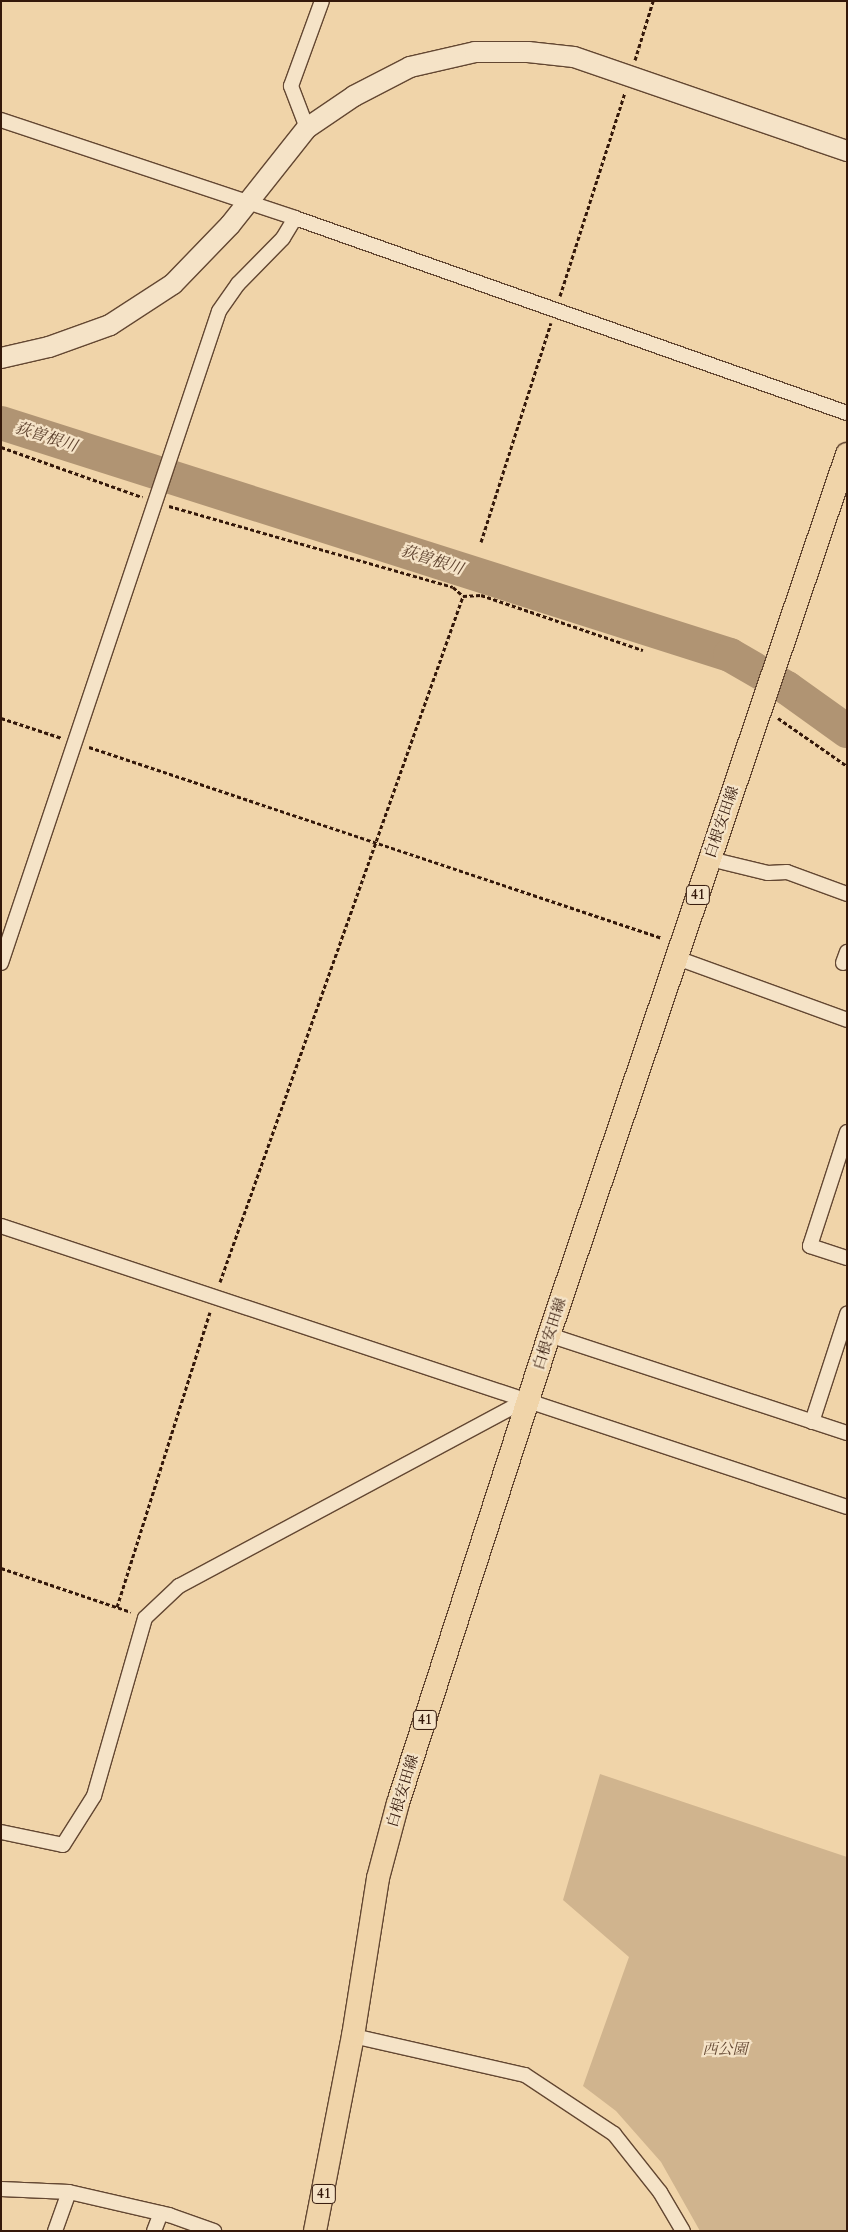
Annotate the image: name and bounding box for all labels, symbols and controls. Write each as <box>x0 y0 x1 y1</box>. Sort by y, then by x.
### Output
water label: 荻曽根川 <box>13 418 79 456</box>
water label: 荻曽根川 <box>399 541 465 579</box>
street label: 白根安田線 <box>701 784 743 860</box>
road number: 41 <box>686 884 710 906</box>
street label: 白根安田線 <box>530 1296 570 1372</box>
road number: 41 <box>412 1708 438 1732</box>
street label: 白根安田線 <box>383 1753 423 1829</box>
park label: 西公園 <box>703 2041 747 2059</box>
road number: 41 <box>312 2182 336 2206</box>

